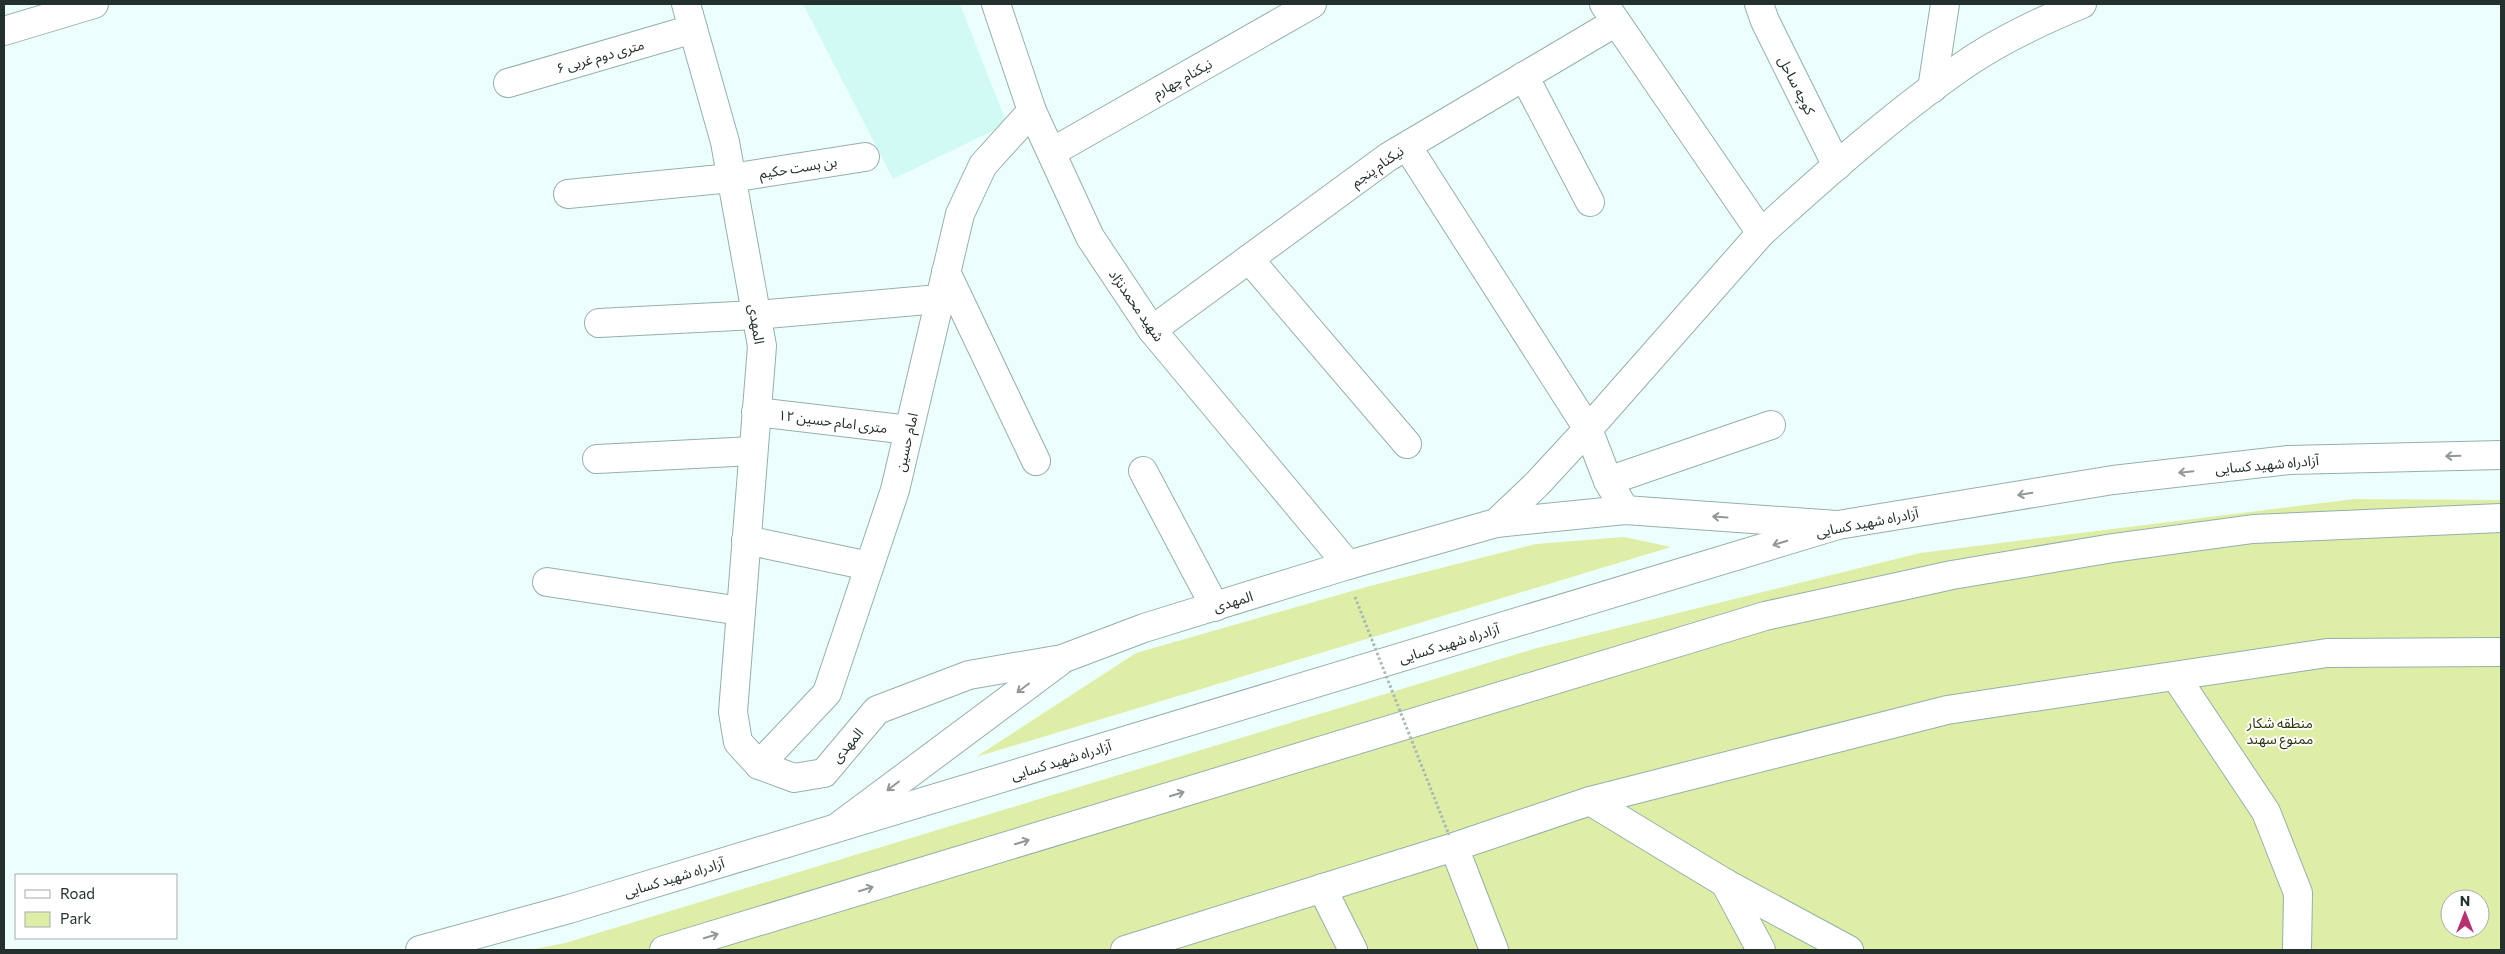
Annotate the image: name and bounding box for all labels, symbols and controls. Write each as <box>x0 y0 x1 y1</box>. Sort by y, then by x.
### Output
street label: ۶ متری دوم غربی <box>554 35 647 80</box>
street label: کوچه ساحل <box>1773 53 1819 118</box>
street label: نیکنام چهارم <box>1149 55 1216 104</box>
street label: نیکنام پنجم <box>1347 142 1408 193</box>
street label: بن بست حکیم <box>758 152 839 185</box>
street label: شهید محمدنژاد <box>1105 266 1168 345</box>
street label: المهدی <box>744 303 769 345</box>
street label: ۱۲ متری امام حسین <box>777 406 889 439</box>
street label: امام حسین <box>891 411 924 474</box>
street label: آزادراه شهید کسایی <box>2214 451 2321 478</box>
one-way arrow <box>2445 451 2461 461</box>
one-way arrow <box>2178 467 2194 477</box>
one-way arrow <box>2017 490 2033 500</box>
street label: آزادراه شهید کسایی <box>1814 504 1921 541</box>
one-way arrow <box>1712 512 1728 521</box>
one-way arrow <box>1772 538 1788 548</box>
street label: المهدی <box>1211 587 1255 616</box>
street label: آزادراه شهید کسایی <box>1397 619 1502 667</box>
one-way arrow <box>1017 683 1030 694</box>
park label: منطقه شکار ممنوع سهند <box>2246 714 2313 750</box>
street label: المهدی <box>828 724 867 767</box>
street label: آزادراه شهید کسایی <box>1009 736 1114 784</box>
one-way arrow <box>887 780 900 791</box>
one-way arrow <box>1169 789 1185 799</box>
one-way arrow <box>1013 836 1029 846</box>
street label: آزادراه شهید کسایی <box>622 853 727 901</box>
legend <box>15 874 178 939</box>
one-way arrow <box>858 883 874 893</box>
text: Road <box>60 884 95 902</box>
north arrow <box>2440 889 2490 939</box>
text: N <box>2460 892 2470 909</box>
text: Park <box>60 909 91 927</box>
one-way arrow <box>702 931 718 941</box>

